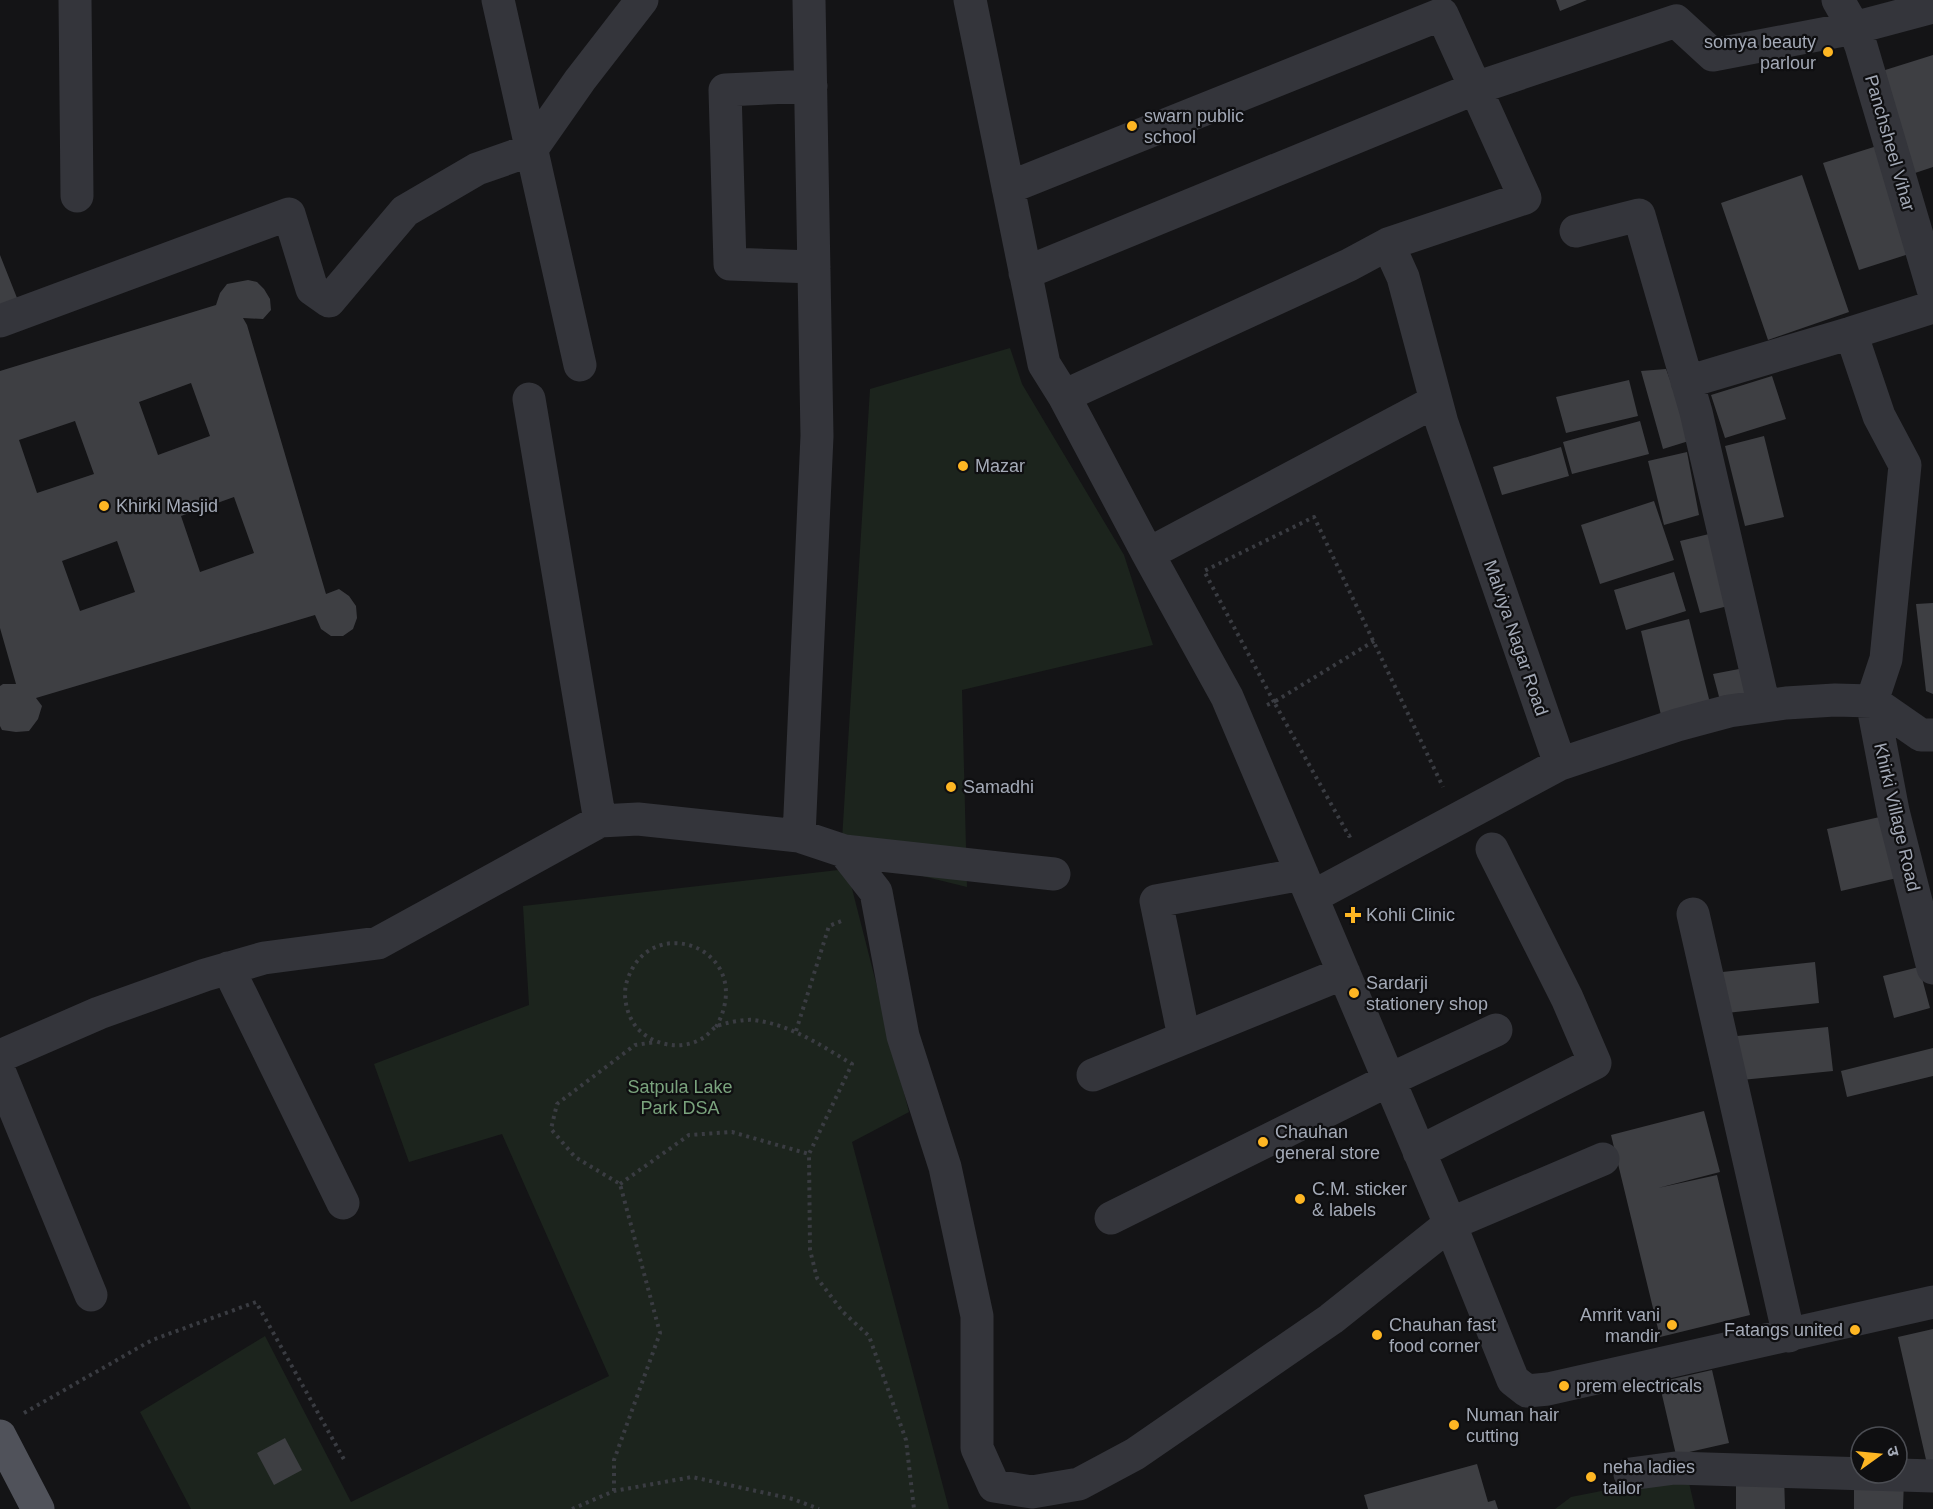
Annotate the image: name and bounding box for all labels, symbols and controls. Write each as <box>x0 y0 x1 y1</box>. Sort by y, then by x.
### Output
place label: somya beauty parlour <box>1704 32 1816 73</box>
marker: somya beauty parlour <box>1821 45 1835 59</box>
street label: Panchsheel Vihar <box>1861 73 1919 213</box>
place label: swarn public school <box>1144 106 1244 147</box>
marker: swarn public school <box>1125 119 1139 133</box>
place label: Mazar <box>975 456 1025 476</box>
marker: Mazar <box>956 459 970 473</box>
place label: Khirki Masjid <box>116 496 218 516</box>
marker: Khirki Masjid <box>97 499 111 513</box>
street label: Malviya Nagar Road <box>1480 558 1552 718</box>
street label: Khirki Village Road <box>1870 741 1924 893</box>
place label: Samadhi <box>963 777 1034 797</box>
marker: Samadhi <box>944 780 958 794</box>
place label: Kohli Clinic <box>1366 905 1455 925</box>
marker: Kohli Clinic <box>1344 906 1362 924</box>
place label: Sardarji stationery shop <box>1366 973 1488 1014</box>
marker: Sardarji stationery shop <box>1347 986 1361 1000</box>
park label: Satpula Lake Park DSA <box>627 1077 733 1118</box>
place label: Chauhan general store <box>1275 1122 1380 1163</box>
marker: Chauhan general store <box>1256 1135 1270 1149</box>
place label: C.M. sticker & labels <box>1312 1179 1407 1220</box>
marker: C.M. sticker & labels <box>1293 1192 1307 1206</box>
place label: Amrit vani mandir <box>1580 1305 1660 1346</box>
place label: Chauhan fast food corner <box>1389 1315 1496 1356</box>
marker: Amrit vani mandir <box>1665 1318 1679 1332</box>
place label: Fatangs united <box>1724 1320 1843 1340</box>
marker: Fatangs united <box>1848 1323 1862 1337</box>
marker: Chauhan fast food corner <box>1370 1328 1384 1342</box>
place label: prem electricals <box>1576 1376 1702 1396</box>
marker: prem electricals <box>1557 1379 1571 1393</box>
place label: Numan hair cutting <box>1466 1405 1559 1446</box>
marker: Numan hair cutting <box>1447 1418 1461 1432</box>
north arrow <box>1849 1425 1909 1485</box>
text: उ <box>1884 1445 1903 1459</box>
place label: neha ladies tailor <box>1603 1457 1695 1498</box>
marker: neha ladies tailor <box>1584 1470 1598 1484</box>

